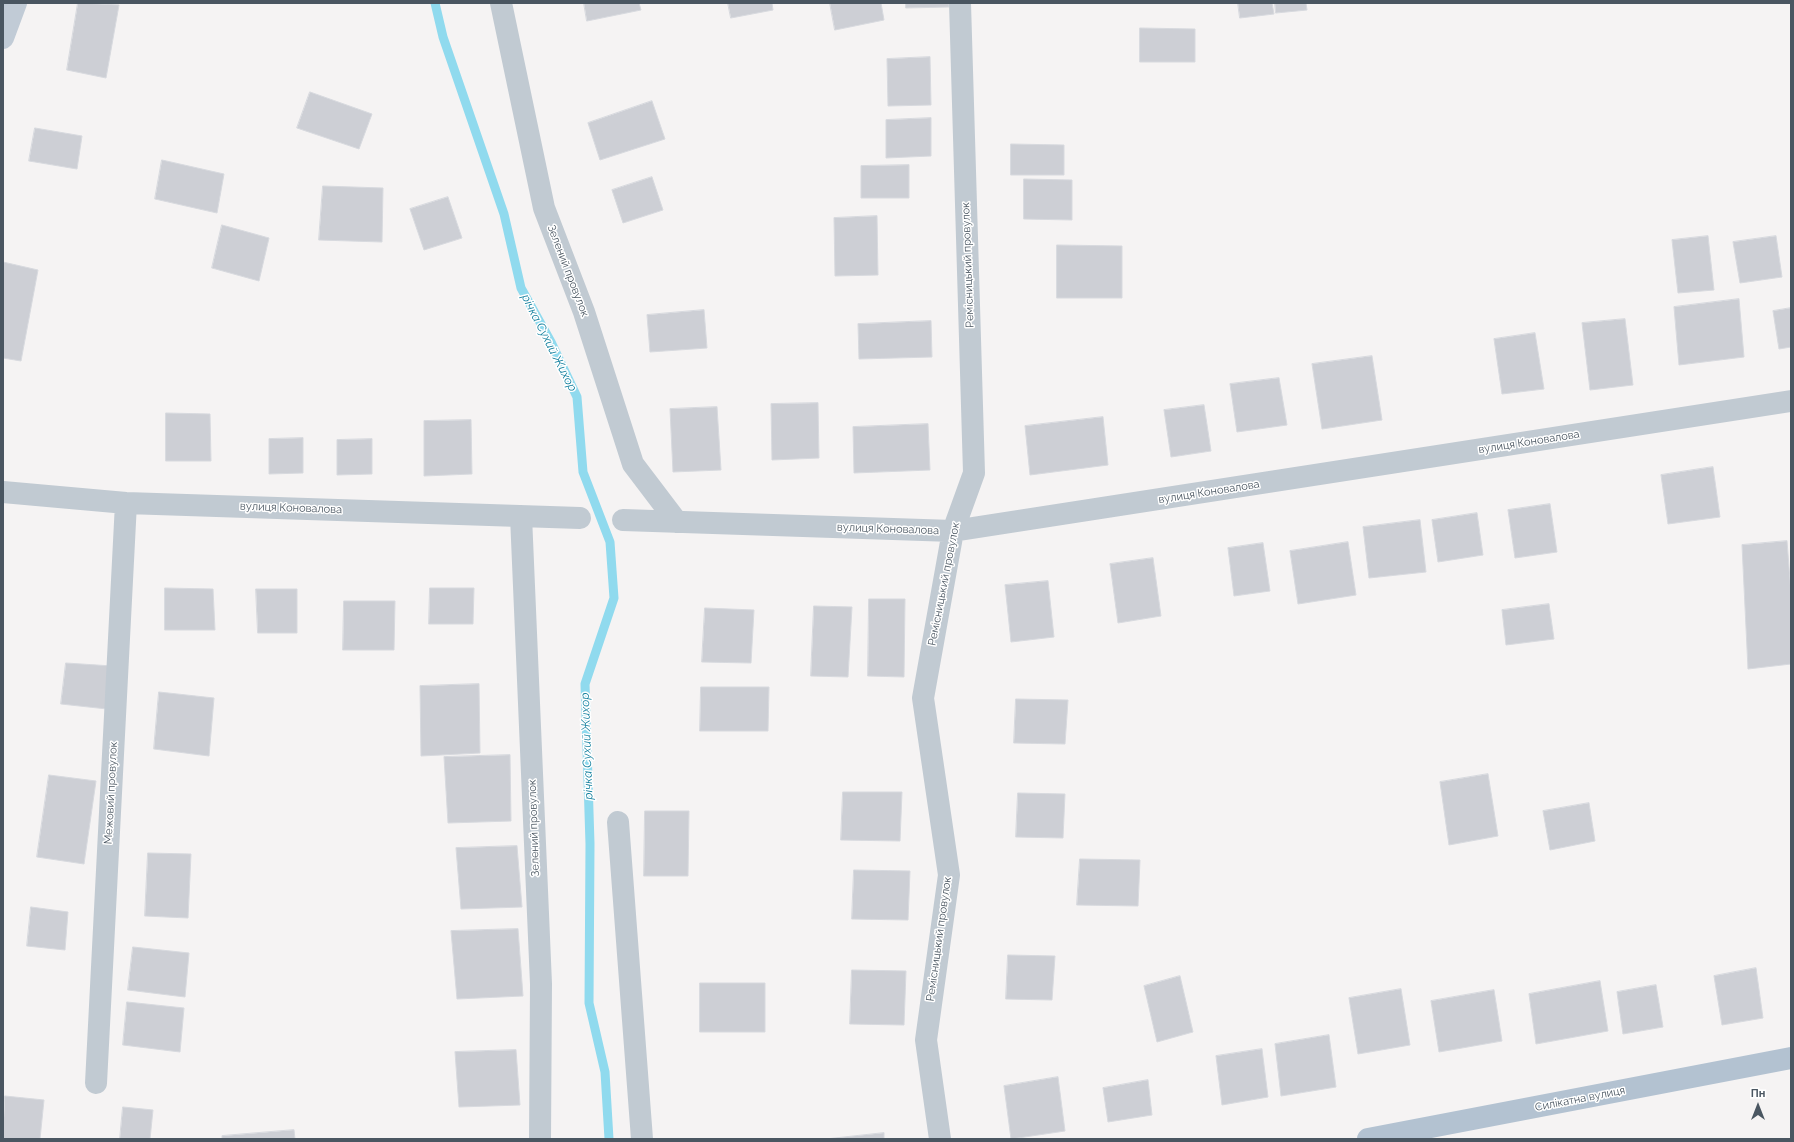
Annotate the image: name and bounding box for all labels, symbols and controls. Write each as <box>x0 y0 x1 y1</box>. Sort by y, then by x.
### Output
street label: Ремісницький провулок <box>959 202 977 328</box>
street label: Зелений провулок <box>544 223 592 319</box>
water label: річка Сухий Жихор <box>518 292 580 394</box>
street label: вулиця Коновалова <box>1477 427 1581 457</box>
street label: вулиця Коновалова <box>1157 477 1261 507</box>
street label: вулиця Коновалова <box>240 500 342 516</box>
street label: вулиця Коновалова <box>837 521 939 537</box>
street label: Ремісницький провулок <box>926 521 962 647</box>
water label: річка Сухий Жихор <box>578 692 596 800</box>
street label: Межовий провулок <box>102 741 120 845</box>
street label: Зелений провулок <box>526 779 542 877</box>
street label: Ремісницький провулок <box>924 876 954 1002</box>
street label: Силікатна вулиця <box>1534 1084 1626 1114</box>
north arrow <box>1738 1086 1778 1126</box>
text: Пн <box>1751 1087 1765 1100</box>

